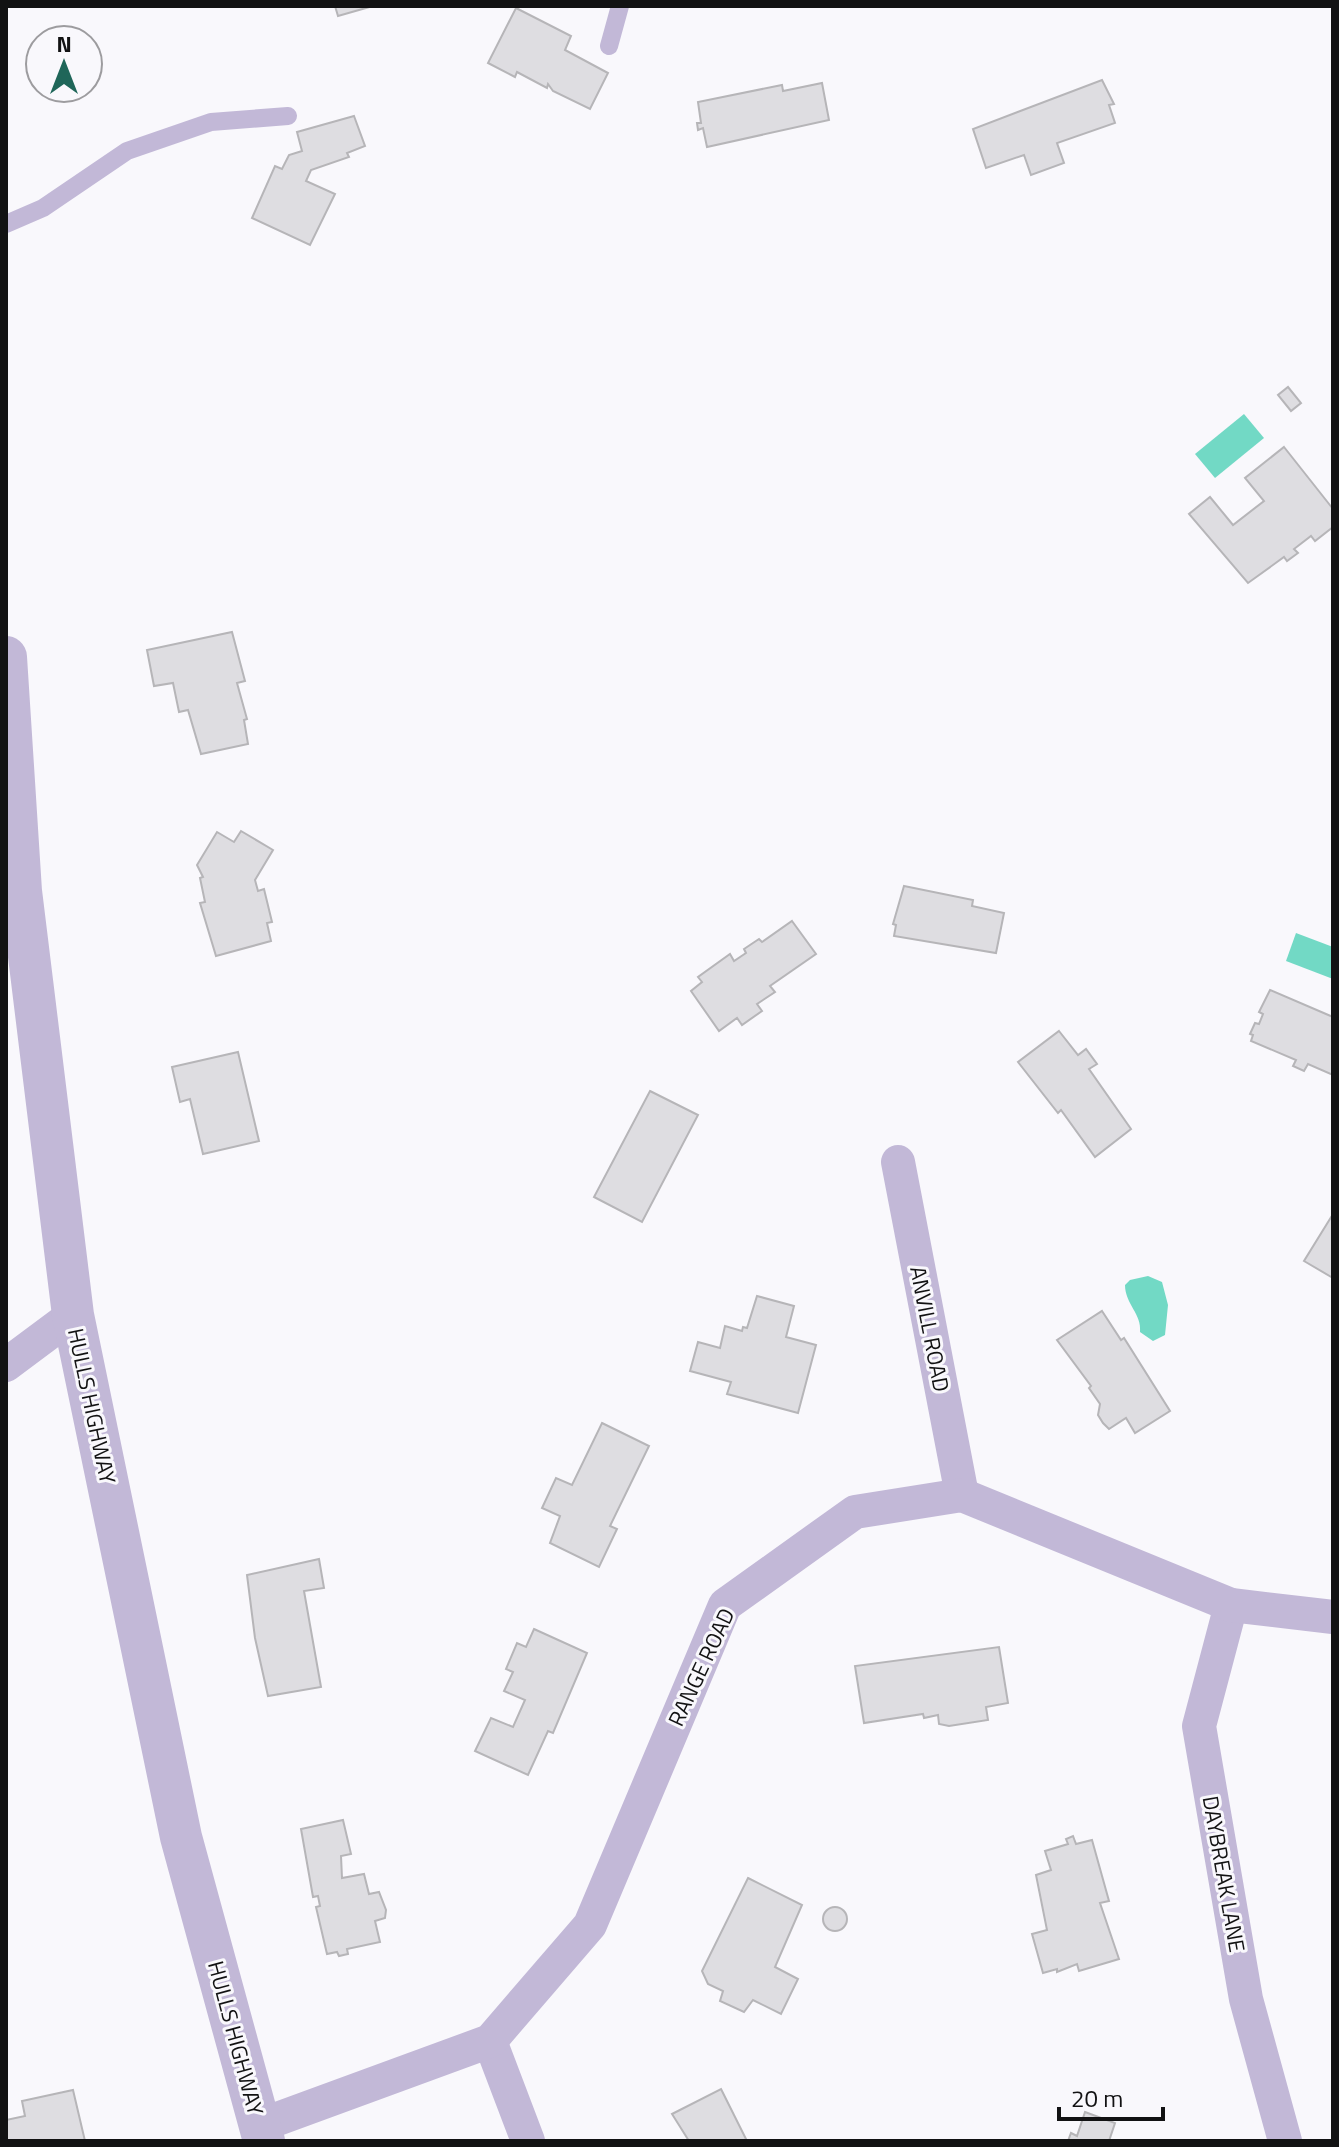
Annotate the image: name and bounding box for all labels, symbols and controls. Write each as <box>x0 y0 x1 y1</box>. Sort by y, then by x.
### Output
north arrow <box>24 24 104 104</box>
text: N <box>56 27 72 61</box>
street label: ANVILL ROAD <box>901 1263 959 1395</box>
street label: HULLS HIGHWAY <box>59 1325 125 1487</box>
street label: RANGE ROAD <box>659 1602 743 1732</box>
street label: DAYBREAK LANE <box>1194 1793 1254 1955</box>
street label: HULLS HIGHWAY <box>199 1957 273 2119</box>
scale bar <box>1059 2071 1163 2121</box>
text: 20 m <box>1071 2080 1123 2116</box>

